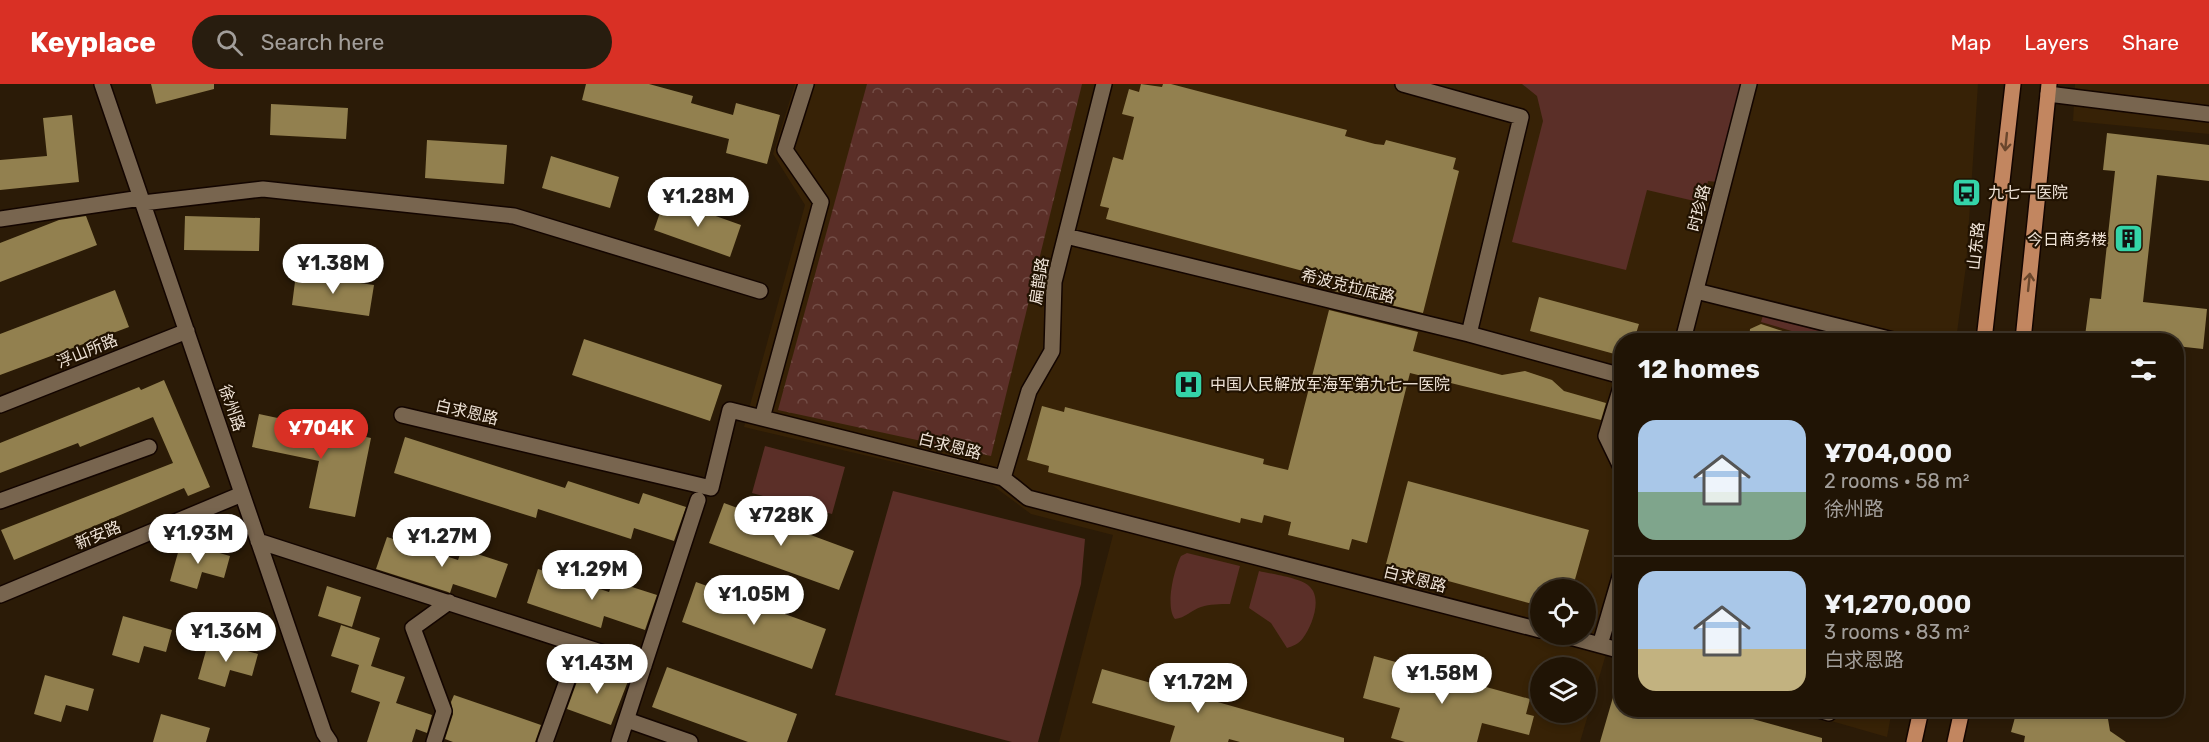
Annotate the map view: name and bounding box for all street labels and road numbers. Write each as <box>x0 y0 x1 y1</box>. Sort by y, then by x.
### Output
street label: 时珍路 <box>1684 182 1714 234</box>
street label: 山东路 <box>1964 221 1988 271</box>
street label: 扁鹊路 <box>1026 256 1052 306</box>
street label: 希波克拉底路 <box>1299 265 1397 307</box>
street label: 浮山所路 <box>54 330 120 372</box>
street label: 徐州路 <box>215 382 249 434</box>
street label: 白求恩路 <box>434 396 500 428</box>
street label: 白求恩路 <box>917 429 983 463</box>
street label: 新安路 <box>72 517 124 553</box>
street label: 白求恩路 <box>1382 562 1448 596</box>

